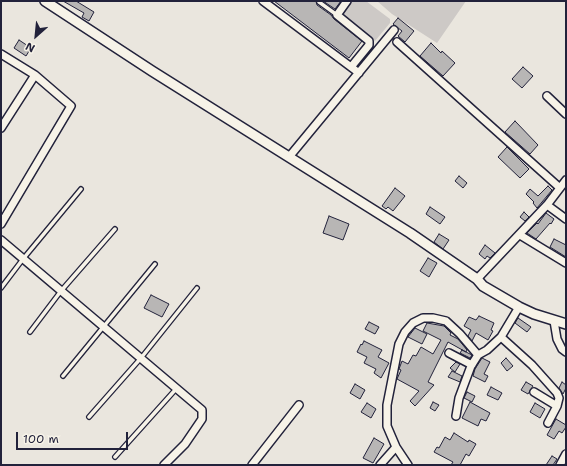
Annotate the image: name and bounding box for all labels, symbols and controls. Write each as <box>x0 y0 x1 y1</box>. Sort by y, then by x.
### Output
north arrow <box>16 16 56 56</box>
text: N <box>23 38 38 56</box>
scale bar <box>18 424 130 450</box>
text: 100 m <box>23 431 59 447</box>

